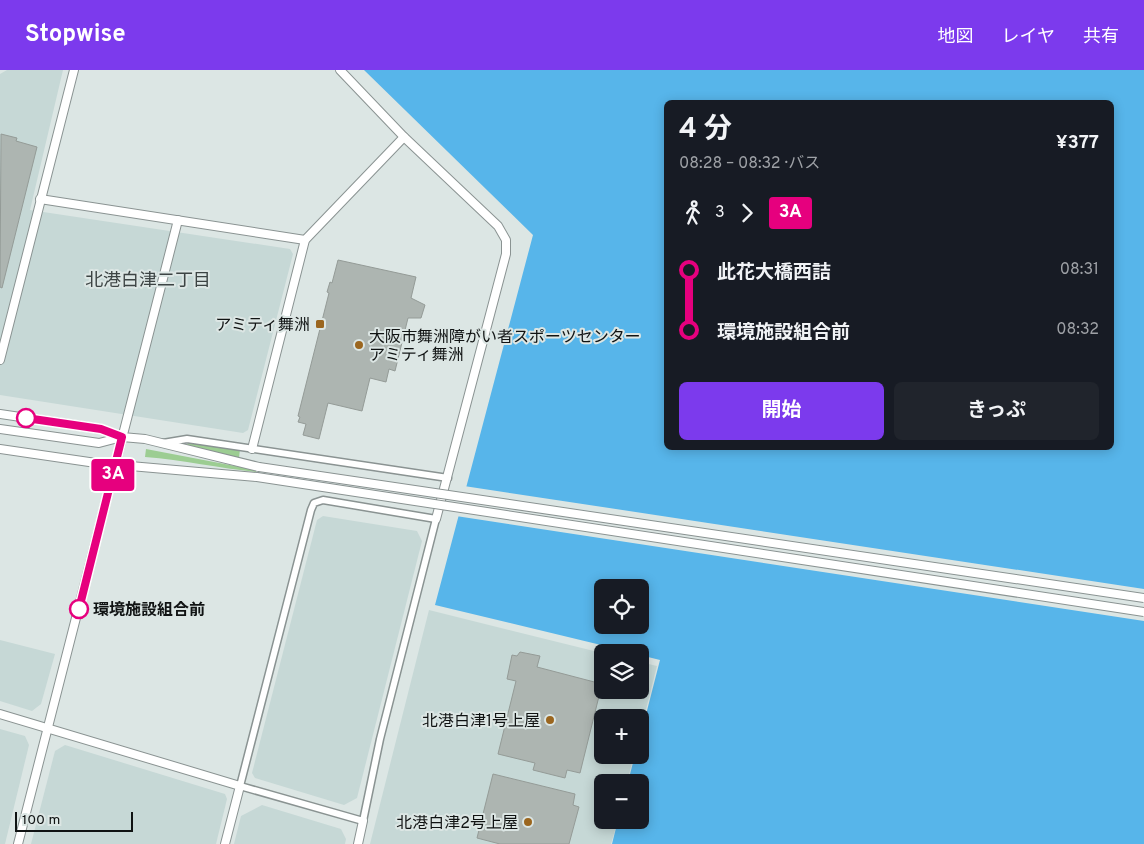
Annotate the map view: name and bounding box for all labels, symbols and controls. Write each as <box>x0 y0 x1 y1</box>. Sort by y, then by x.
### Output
text: Stopwise <box>25 20 126 50</box>
text: 地図 <box>938 26 974 49</box>
text: レイヤ <box>1002 26 1055 49</box>
text: 共有 <box>1083 26 1119 49</box>
text: 4 分 <box>679 112 732 148</box>
text: ¥377 <box>1056 131 1099 155</box>
text: 08:28 – 08:32 · バス <box>679 154 820 174</box>
icon: walk <box>679 199 707 227</box>
icon: forward <box>733 199 761 227</box>
text: 3A <box>779 201 802 224</box>
text: 3 <box>715 203 725 223</box>
text: 08:31 <box>1060 260 1099 280</box>
text: 此花大橋西詰 <box>717 261 831 285</box>
district label: 北港白津二丁目 <box>85 270 211 293</box>
place label: アミティ舞洲 <box>215 316 310 336</box>
marker: アミティ舞洲 <box>314 318 326 330</box>
text: 08:32 <box>1056 320 1099 340</box>
text: 環境施設組合前 <box>717 321 850 345</box>
place label: 大阪市舞洲障がい者スポーツセンター アミティ舞洲 <box>369 328 641 366</box>
marker: 大阪市舞洲障がい者スポーツセンター アミティ舞洲 <box>353 339 365 351</box>
button: 開始 <box>679 382 884 440</box>
button: きっぷ <box>894 382 1099 440</box>
unlabelled marker <box>16 408 36 428</box>
line badge: 3A <box>90 459 136 491</box>
text: 3A <box>101 463 125 486</box>
map controls <box>594 579 649 829</box>
button: locate <box>594 579 649 634</box>
marker: 環境施設組合前 <box>69 599 89 619</box>
place label: 環境施設組合前 <box>93 601 205 621</box>
button: layers <box>594 644 649 699</box>
button: + <box>594 709 649 764</box>
place label: 北港白津1号上屋 <box>422 712 540 732</box>
marker: 北港白津1号上屋 <box>544 714 556 726</box>
button: − <box>594 774 649 829</box>
scale bar <box>15 809 132 832</box>
text: 100 m <box>22 812 60 829</box>
place label: 北港白津2号上屋 <box>396 814 518 834</box>
marker: 北港白津2号上屋 <box>522 816 534 828</box>

